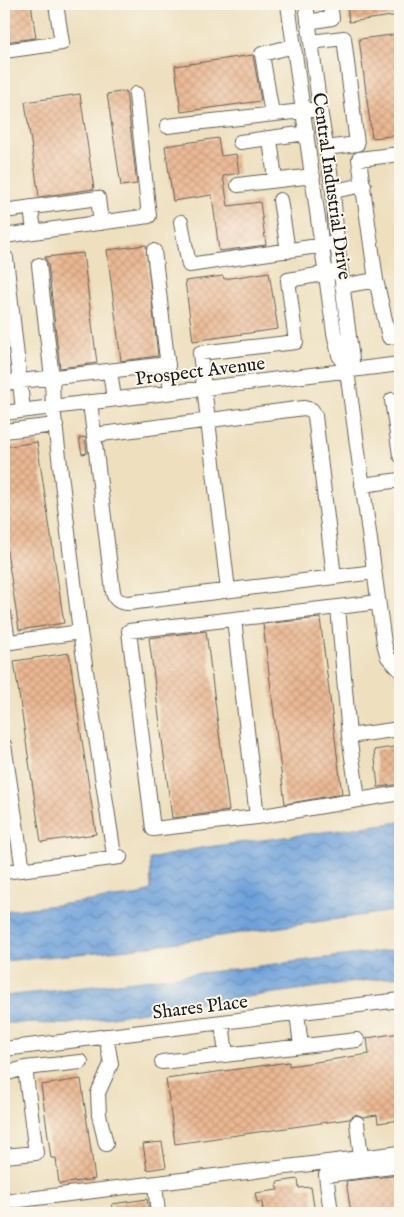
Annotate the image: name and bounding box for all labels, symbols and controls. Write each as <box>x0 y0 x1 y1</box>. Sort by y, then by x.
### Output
street label: Central Industrial Drive <box>306 91 356 282</box>
street label: Prospect Avenue <box>134 352 267 392</box>
street label: Shares Place <box>151 990 250 1026</box>

